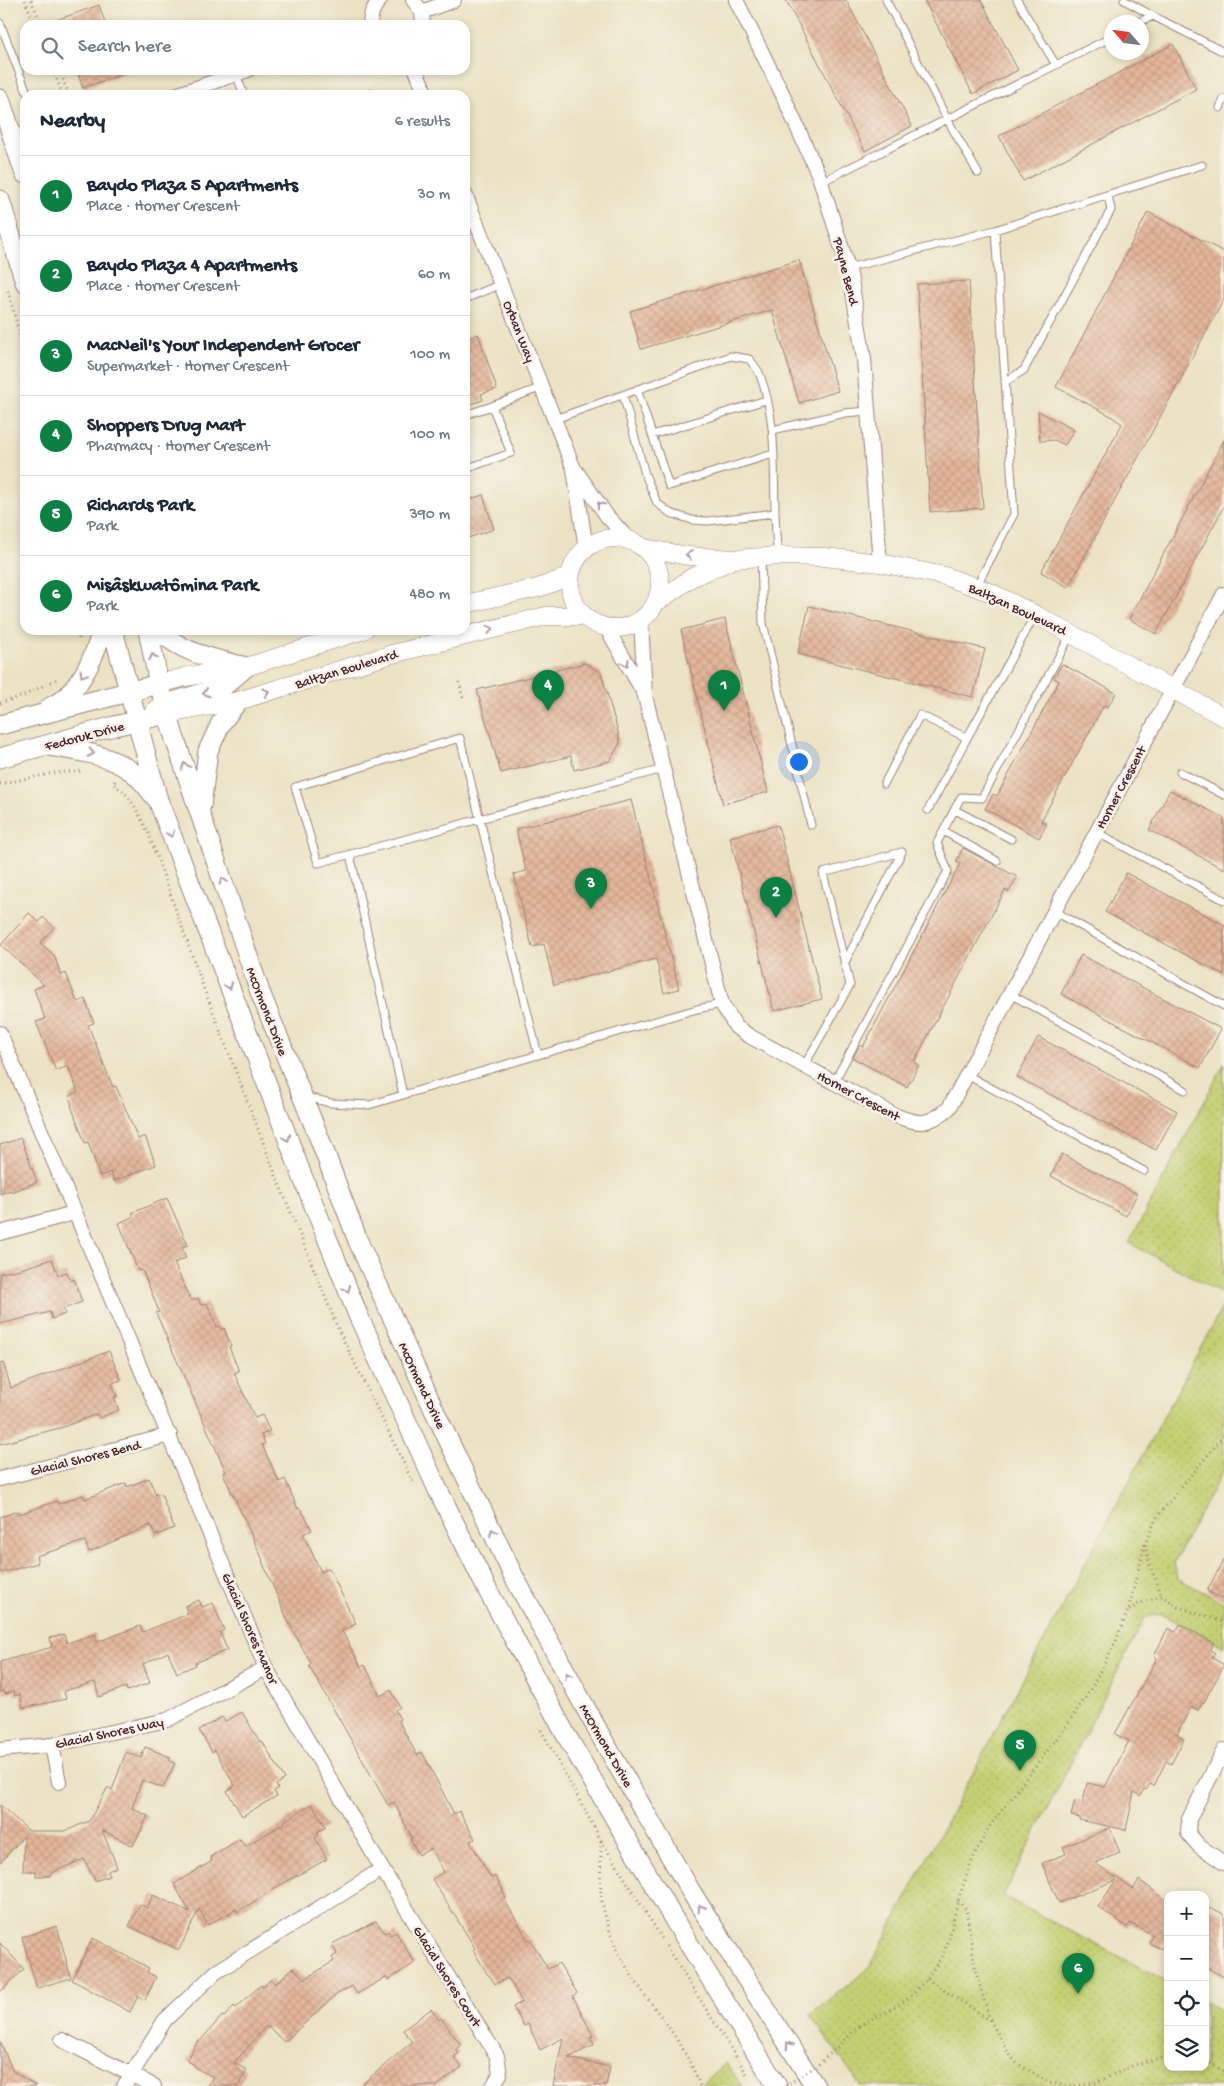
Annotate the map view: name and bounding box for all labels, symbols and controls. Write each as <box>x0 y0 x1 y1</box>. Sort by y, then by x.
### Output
north arrow <box>1104 15 1149 60</box>
search box <box>20 20 470 75</box>
icon: search <box>38 34 66 62</box>
text: Search here <box>78 36 172 59</box>
text: Nearby <box>40 110 105 135</box>
text: 6 results <box>395 113 450 132</box>
text: Baydo Plaza 5 Apartments <box>87 175 298 198</box>
text: 1 <box>53 186 59 205</box>
text: 30 m <box>417 186 450 205</box>
text: Place · Horner Crescent <box>87 198 239 217</box>
street label: Payne Bend <box>828 235 862 309</box>
text: Baydo Plaza 4 Apartments <box>87 255 297 278</box>
text: 2 <box>52 266 60 285</box>
text: 60 m <box>418 266 450 285</box>
text: Place · Horner Crescent <box>87 278 239 297</box>
street label: Orban Way <box>498 299 538 365</box>
text: MacNeil's Your Independent Grocer <box>87 335 359 358</box>
text: 3 <box>52 346 60 365</box>
text: 100 m <box>410 346 450 365</box>
text: Supermarket · Horner Crescent <box>87 358 289 377</box>
text: Shoppers Drug Mart <box>87 415 244 438</box>
text: 4 <box>52 426 60 445</box>
text: 100 m <box>410 426 450 445</box>
text: Pharmacy · Horner Crescent <box>87 438 270 457</box>
text: Richards Park <box>87 495 194 518</box>
one-way arrow <box>597 501 606 511</box>
text: 5 <box>52 506 60 525</box>
text: 390 m <box>409 506 450 525</box>
text: Park <box>87 518 118 537</box>
one-way arrow <box>685 550 693 561</box>
text: Misâskwatômina Park <box>87 575 258 598</box>
street label: Baltzan Boulevard <box>964 580 1070 641</box>
text: 6 <box>52 586 60 605</box>
text: 480 m <box>409 586 450 605</box>
text: Park <box>87 598 118 617</box>
one-way arrow <box>486 625 494 635</box>
street label: Baltzan Boulevard <box>293 646 402 694</box>
one-way arrow <box>149 652 159 661</box>
one-way arrow <box>620 657 630 666</box>
one-way arrow <box>79 669 89 678</box>
pin: 4 <box>532 670 564 711</box>
pin: 1 <box>708 670 740 711</box>
one-way arrow <box>202 687 210 697</box>
one-way arrow <box>262 688 270 698</box>
street label: Fedoruk Drive <box>42 718 127 756</box>
street label: Horner Crescent <box>1093 743 1152 833</box>
one-way arrow <box>86 748 95 758</box>
your location <box>786 749 812 775</box>
one-way arrow <box>180 763 190 771</box>
one-way arrow <box>165 830 175 838</box>
pin: 3 <box>575 868 607 909</box>
one-way arrow <box>218 877 228 886</box>
pin: 2 <box>760 877 792 918</box>
street label: McOrmond Drive <box>241 965 291 1059</box>
one-way arrow <box>223 981 233 990</box>
street label: Horner Crescent <box>813 1068 903 1127</box>
one-way arrow <box>281 1133 292 1142</box>
one-way arrow <box>341 1284 352 1293</box>
street label: McOrmond Drive <box>393 1340 449 1433</box>
street label: Glacial Shores Bend <box>29 1437 144 1481</box>
one-way arrow <box>488 1528 499 1537</box>
street label: Glacial Shores Manor <box>217 1571 281 1688</box>
one-way arrow <box>564 1672 574 1681</box>
street label: McOrmond Drive <box>574 1701 636 1792</box>
street label: Glacial Shores Way <box>54 1715 165 1754</box>
pin: 5 <box>1004 1730 1036 1771</box>
map controls <box>1164 1891 1209 2071</box>
button: + <box>1164 1891 1209 1936</box>
one-way arrow <box>698 1904 708 1913</box>
street label: Glacial Shores Court <box>408 1924 484 2032</box>
button: − <box>1164 1936 1209 1981</box>
pin: 6 <box>1062 1953 1094 1994</box>
button: locate <box>1164 1981 1209 2026</box>
button: layers <box>1164 2026 1209 2071</box>
one-way arrow <box>785 2041 795 2050</box>

